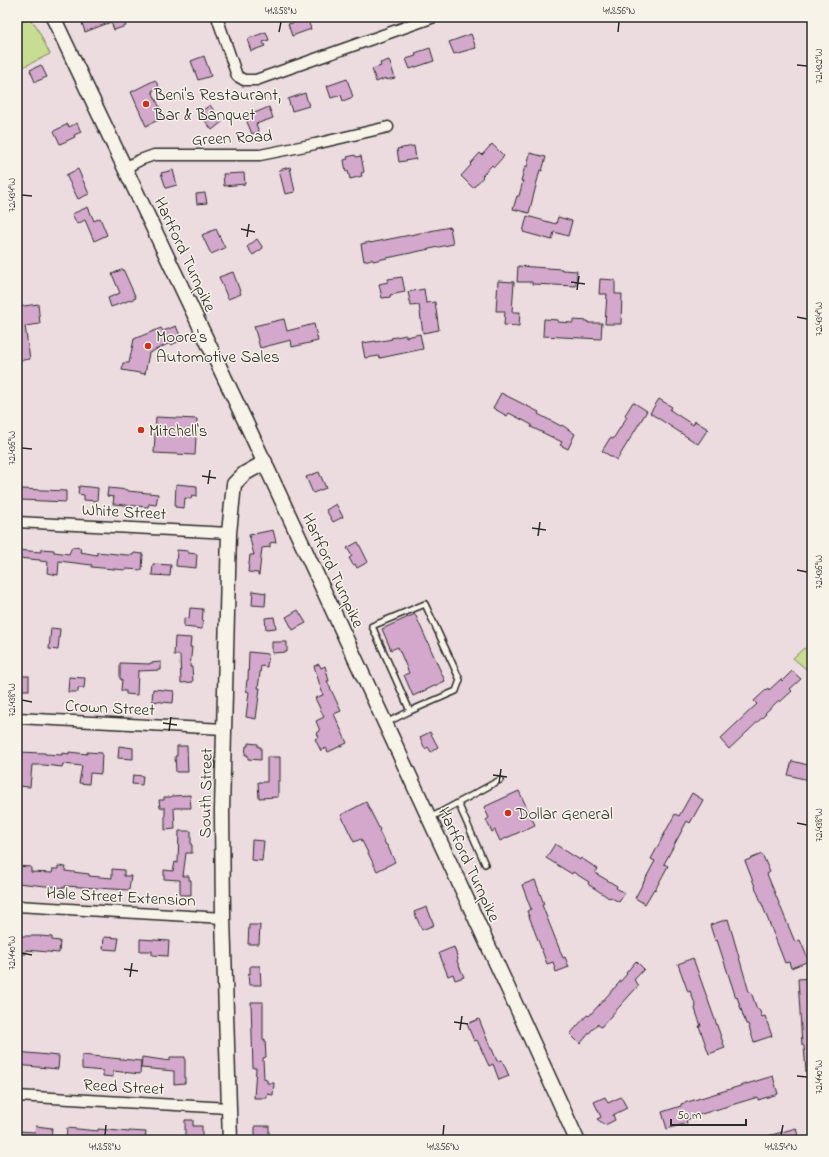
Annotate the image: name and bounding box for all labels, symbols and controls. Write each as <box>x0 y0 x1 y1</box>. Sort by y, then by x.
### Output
text: 41.858°N <box>265 4 297 19</box>
text: 41.856°N <box>603 4 636 19</box>
text: 72.432°W <box>812 48 827 83</box>
place label: Beni's Restaurant, Bar & Banquet <box>153 83 281 128</box>
marker: Beni's Restaurant, Bar & Banquet <box>141 99 151 109</box>
street label: Green Road <box>191 124 273 153</box>
text: 72.434°W <box>5 178 20 212</box>
street label: Hartford Turnpike <box>147 193 222 317</box>
text: 72.434°W <box>812 302 827 336</box>
place label: Moore's Automotive Sales <box>156 325 280 370</box>
marker: Moore's Automotive Sales <box>143 341 153 351</box>
place label: Mitchell's <box>149 419 207 444</box>
marker: Mitchell's <box>136 425 146 435</box>
text: 72.436°W <box>5 431 20 465</box>
street label: White Street <box>81 498 167 527</box>
street label: Hartford Turnpike <box>295 509 370 633</box>
text: 72.436°W <box>812 555 827 589</box>
text: 72.438°W <box>5 683 20 717</box>
street label: Crown Street <box>64 694 156 723</box>
street label: South Street <box>193 747 220 838</box>
place label: Dollar General <box>515 802 613 827</box>
street label: Hartford Turnpike <box>431 803 506 927</box>
marker: Dollar General <box>503 808 513 818</box>
text: 72.438°W <box>812 808 827 842</box>
street label: Hale Street Extension <box>46 881 196 914</box>
text: 72.440°W <box>5 936 20 970</box>
text: 72.440°W <box>812 1060 827 1094</box>
street label: Reed Street <box>83 1073 165 1102</box>
scale bar <box>671 1101 746 1127</box>
text: 50 m <box>677 1107 701 1125</box>
text: 41.858°N <box>89 1140 121 1155</box>
text: 41.856°N <box>427 1140 460 1155</box>
text: 41.854°N <box>765 1140 797 1155</box>

